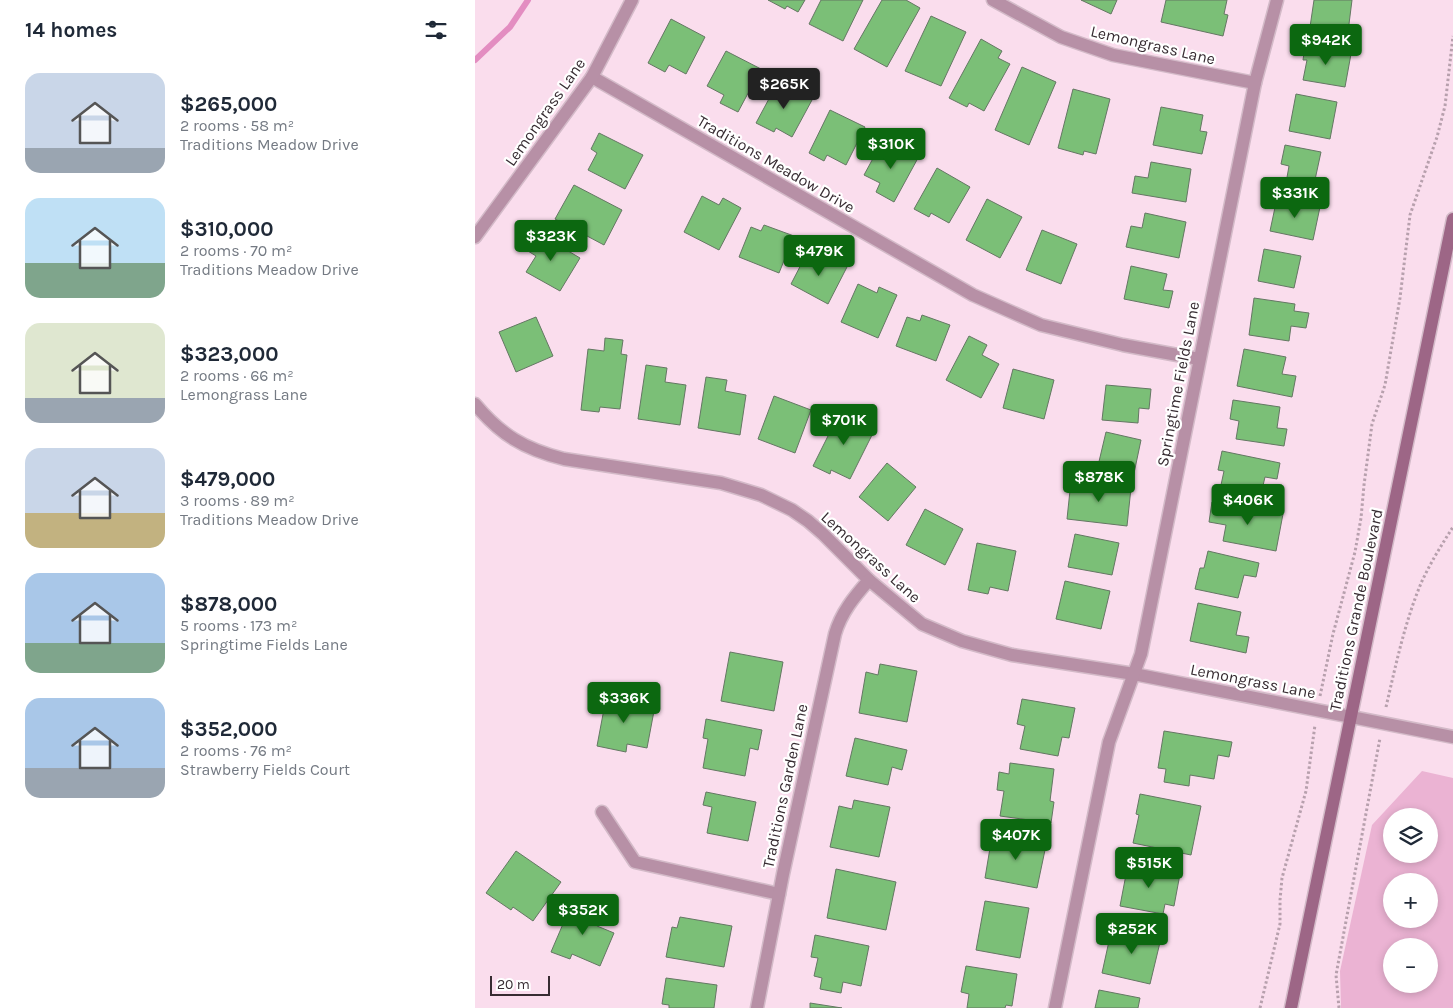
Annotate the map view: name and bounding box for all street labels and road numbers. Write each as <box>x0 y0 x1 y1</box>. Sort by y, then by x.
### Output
street label: Lemongrass Lane <box>1089 21 1217 69</box>
street label: Lemongrass Lane <box>501 54 589 170</box>
street label: Traditions Meadow Drive <box>694 111 858 217</box>
street label: Springtime Fields Lane <box>1153 300 1203 468</box>
street label: Lemongrass Lane <box>817 507 925 607</box>
street label: Traditions Grande Boulevard <box>1325 507 1387 713</box>
street label: Lemongrass Lane <box>1189 660 1317 702</box>
street label: Traditions Garden Lane <box>758 702 812 870</box>

